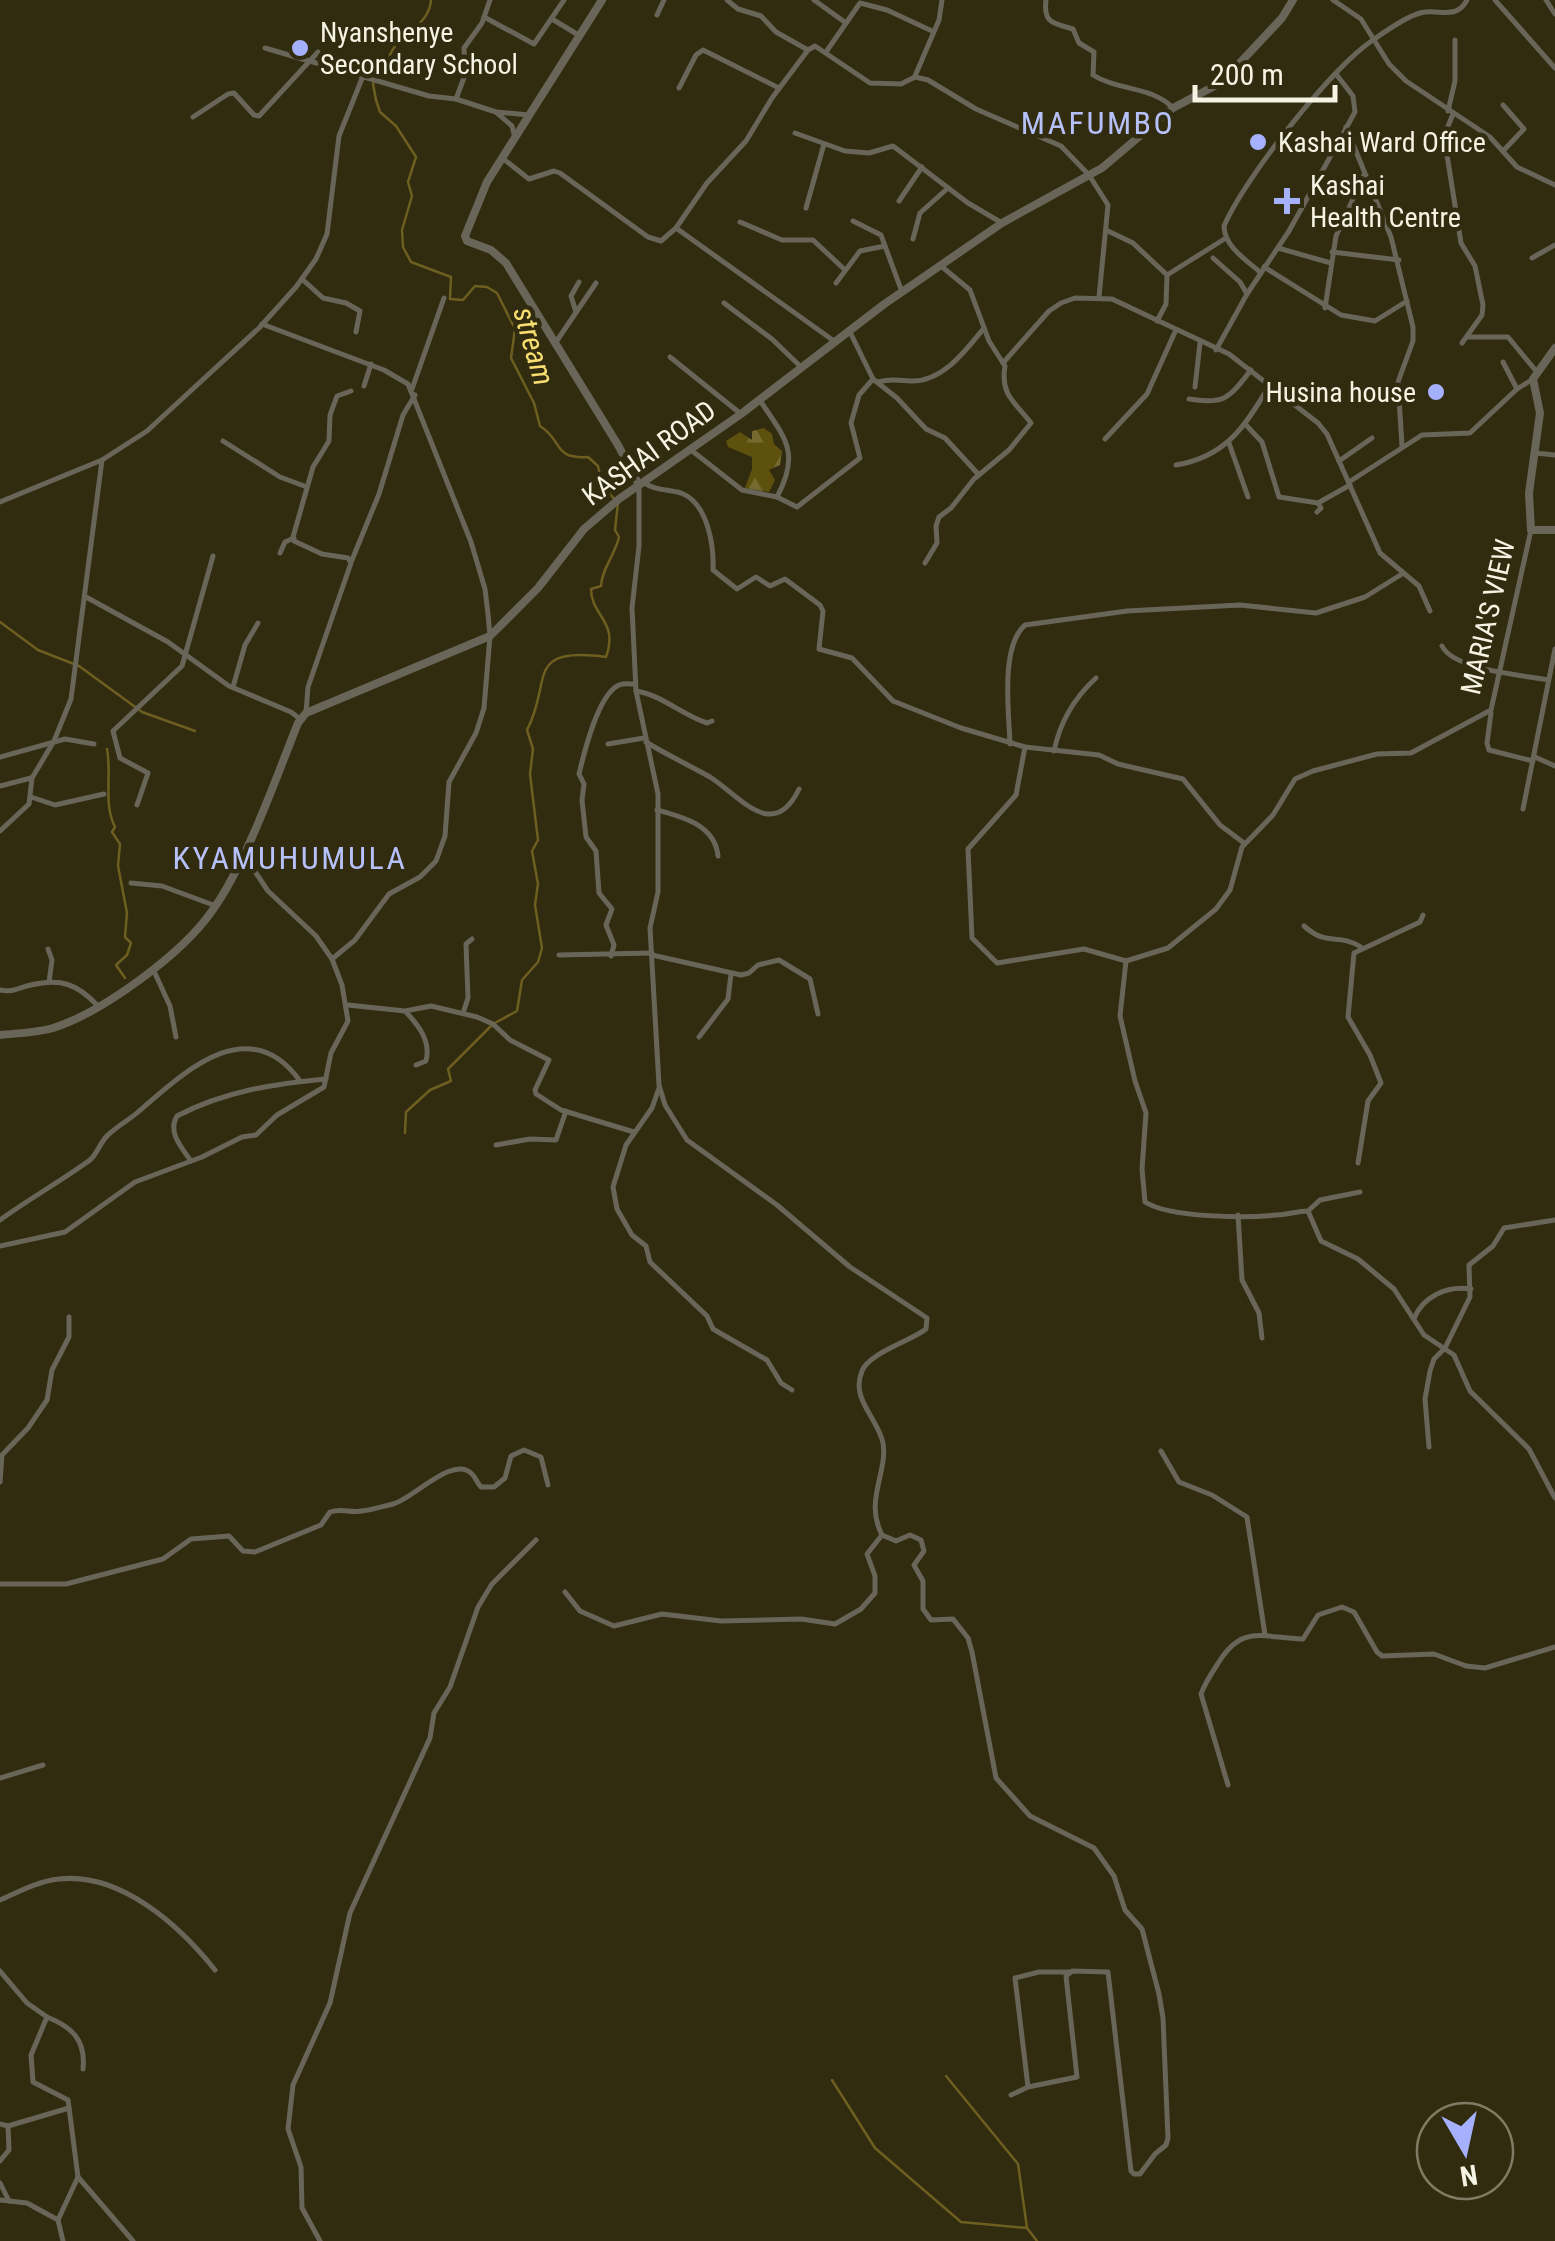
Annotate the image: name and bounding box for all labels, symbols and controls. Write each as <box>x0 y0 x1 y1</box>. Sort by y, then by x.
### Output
place label: Nyanshenye Secondary School <box>320 16 518 81</box>
marker: Nyanshenye Secondary School <box>289 37 311 59</box>
scale bar <box>1195 40 1335 102</box>
text: 200 m <box>1210 57 1284 92</box>
district label: MAFUMBO <box>1021 104 1175 142</box>
place label: Kashai Ward Office <box>1278 126 1486 159</box>
marker: Kashai Ward Office <box>1247 131 1269 153</box>
place label: Kashai Health Centre <box>1310 169 1461 234</box>
marker: Kashai Health Centre <box>1274 188 1300 214</box>
water label: stream <box>506 303 562 389</box>
place label: Husina house <box>1266 376 1416 409</box>
marker: Husina house <box>1425 381 1447 403</box>
street label: KASHAI ROAD <box>576 394 722 512</box>
street label: MARIA'S VIEW <box>1454 536 1522 698</box>
district label: KYAMUHUMULA <box>173 839 407 877</box>
north arrow <box>1415 2101 1515 2201</box>
text: N <box>1458 2158 1480 2193</box>

